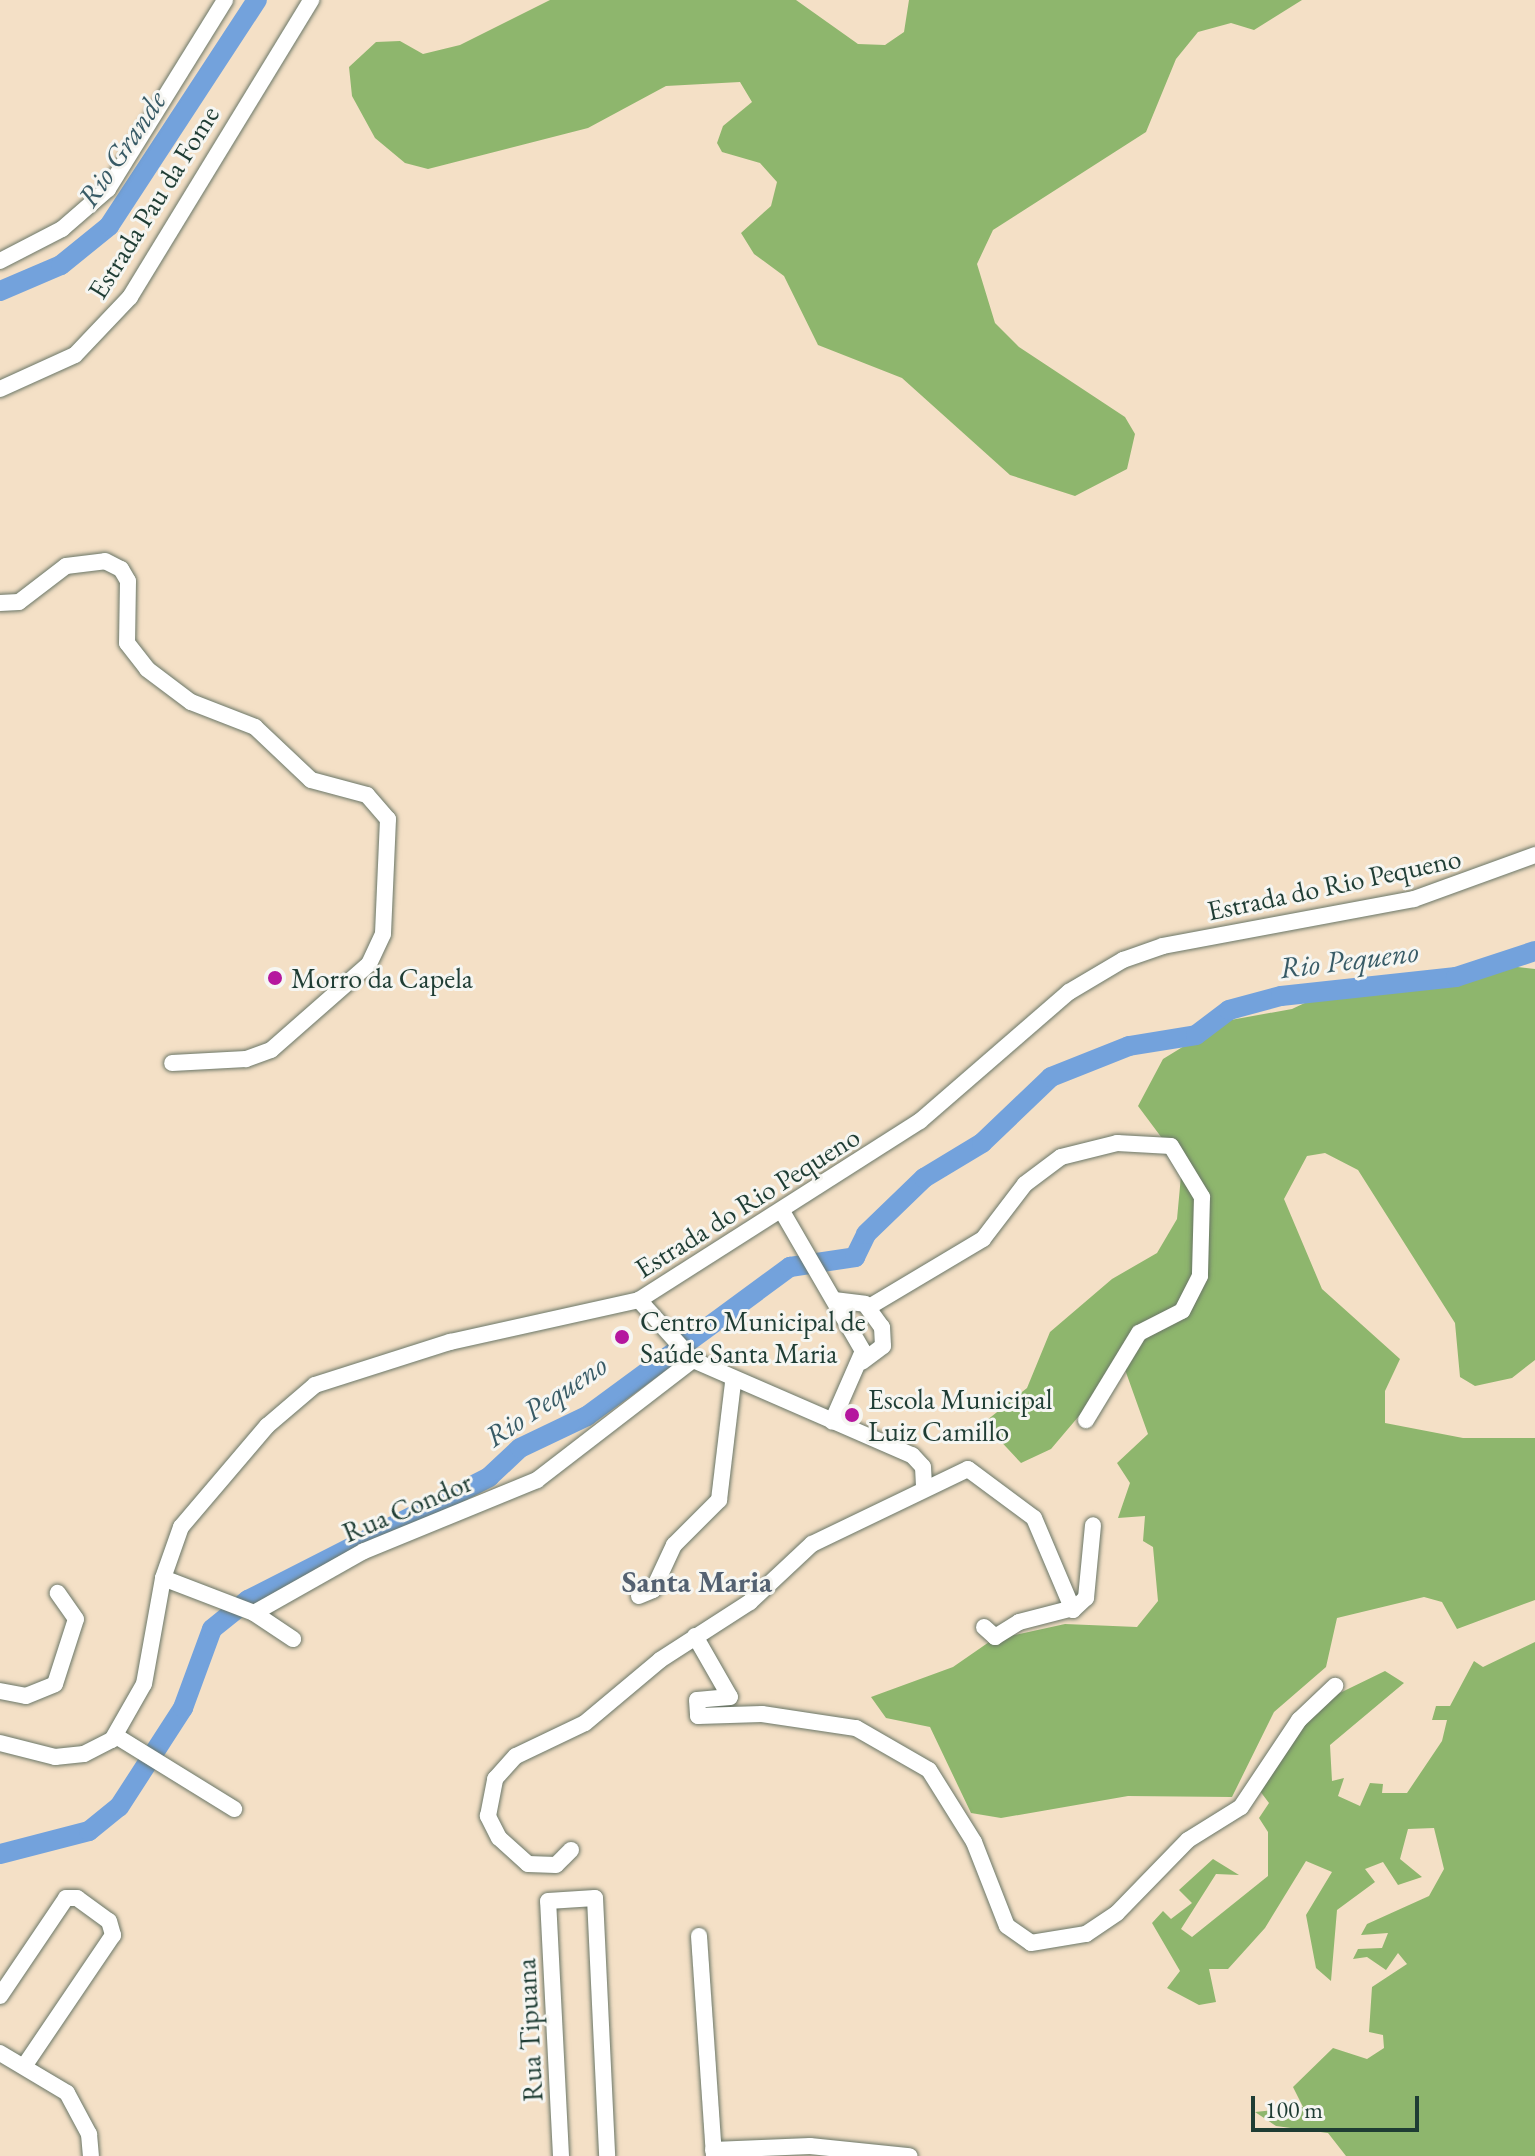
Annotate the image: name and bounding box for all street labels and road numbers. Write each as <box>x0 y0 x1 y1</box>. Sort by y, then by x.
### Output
street label: Estrada Pau da Fome <box>80 99 226 305</box>
street label: Estrada do Rio Pequeno <box>1204 841 1464 927</box>
street label: Estrada do Rio Pequeno <box>628 1119 866 1285</box>
street label: Rua Condor <box>337 1465 477 1549</box>
street label: Rua Tipuana <box>508 1957 550 2103</box>

